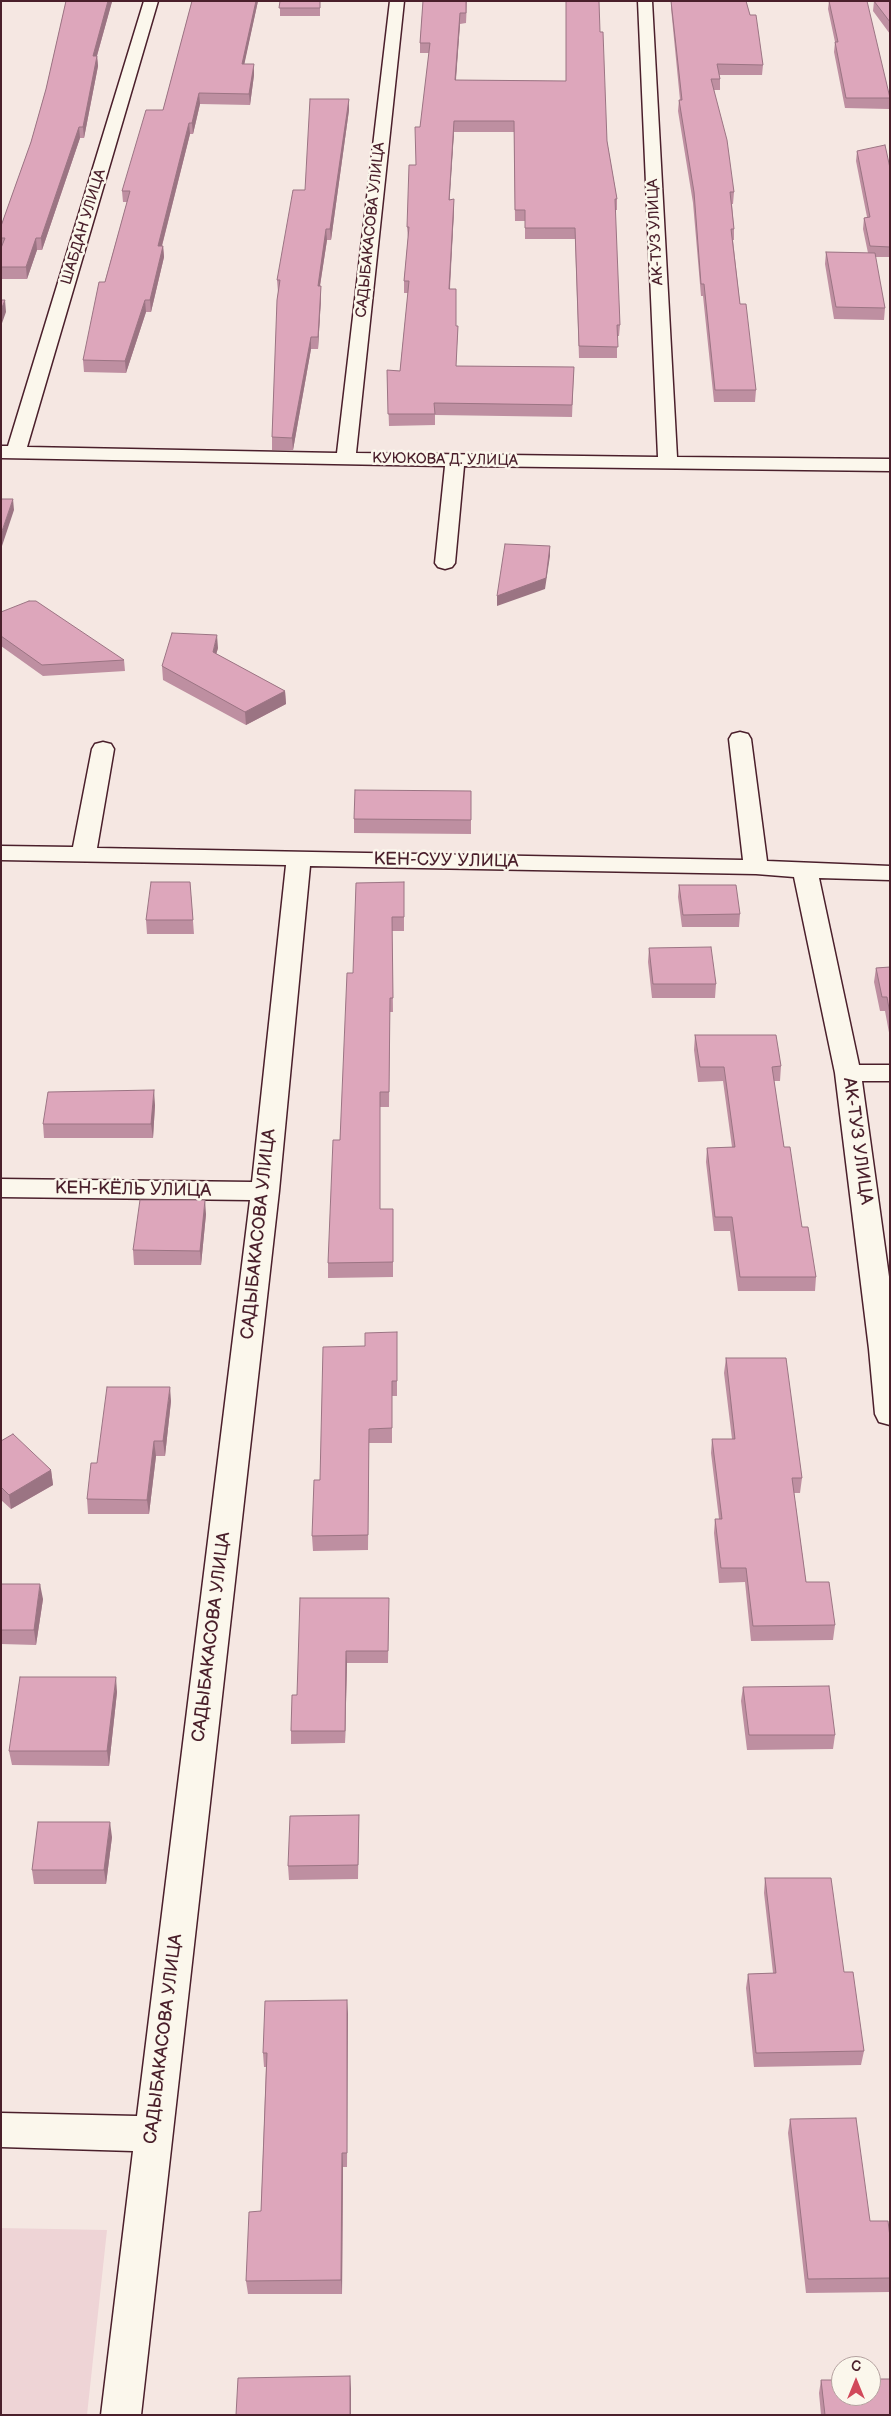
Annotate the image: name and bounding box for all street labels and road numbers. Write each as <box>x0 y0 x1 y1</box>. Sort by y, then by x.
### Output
street label: САДЫБАКАСОВА УЛИЦА <box>353 141 389 319</box>
street label: ШАБДАН УЛИЦА <box>58 167 110 287</box>
street label: АК-ТУЗ УЛИЦА <box>644 178 668 286</box>
street label: КУЮКОВА Д. УЛИЦА <box>372 450 518 470</box>
street label: КЕН-СУУ УЛИЦА <box>373 849 519 873</box>
street label: АК-ТУЗ УЛИЦА <box>837 1076 877 1206</box>
street label: САДЫБАКАСОВА УЛИЦА <box>237 1128 281 1340</box>
street label: КЕН-КЁЛЬ УЛИЦА <box>55 1178 211 1202</box>
street label: САДЫБАКАСОВА УЛИЦА <box>188 1531 236 1743</box>
street label: САДЫБАКАСОВА УЛИЦА <box>140 1933 188 2145</box>

